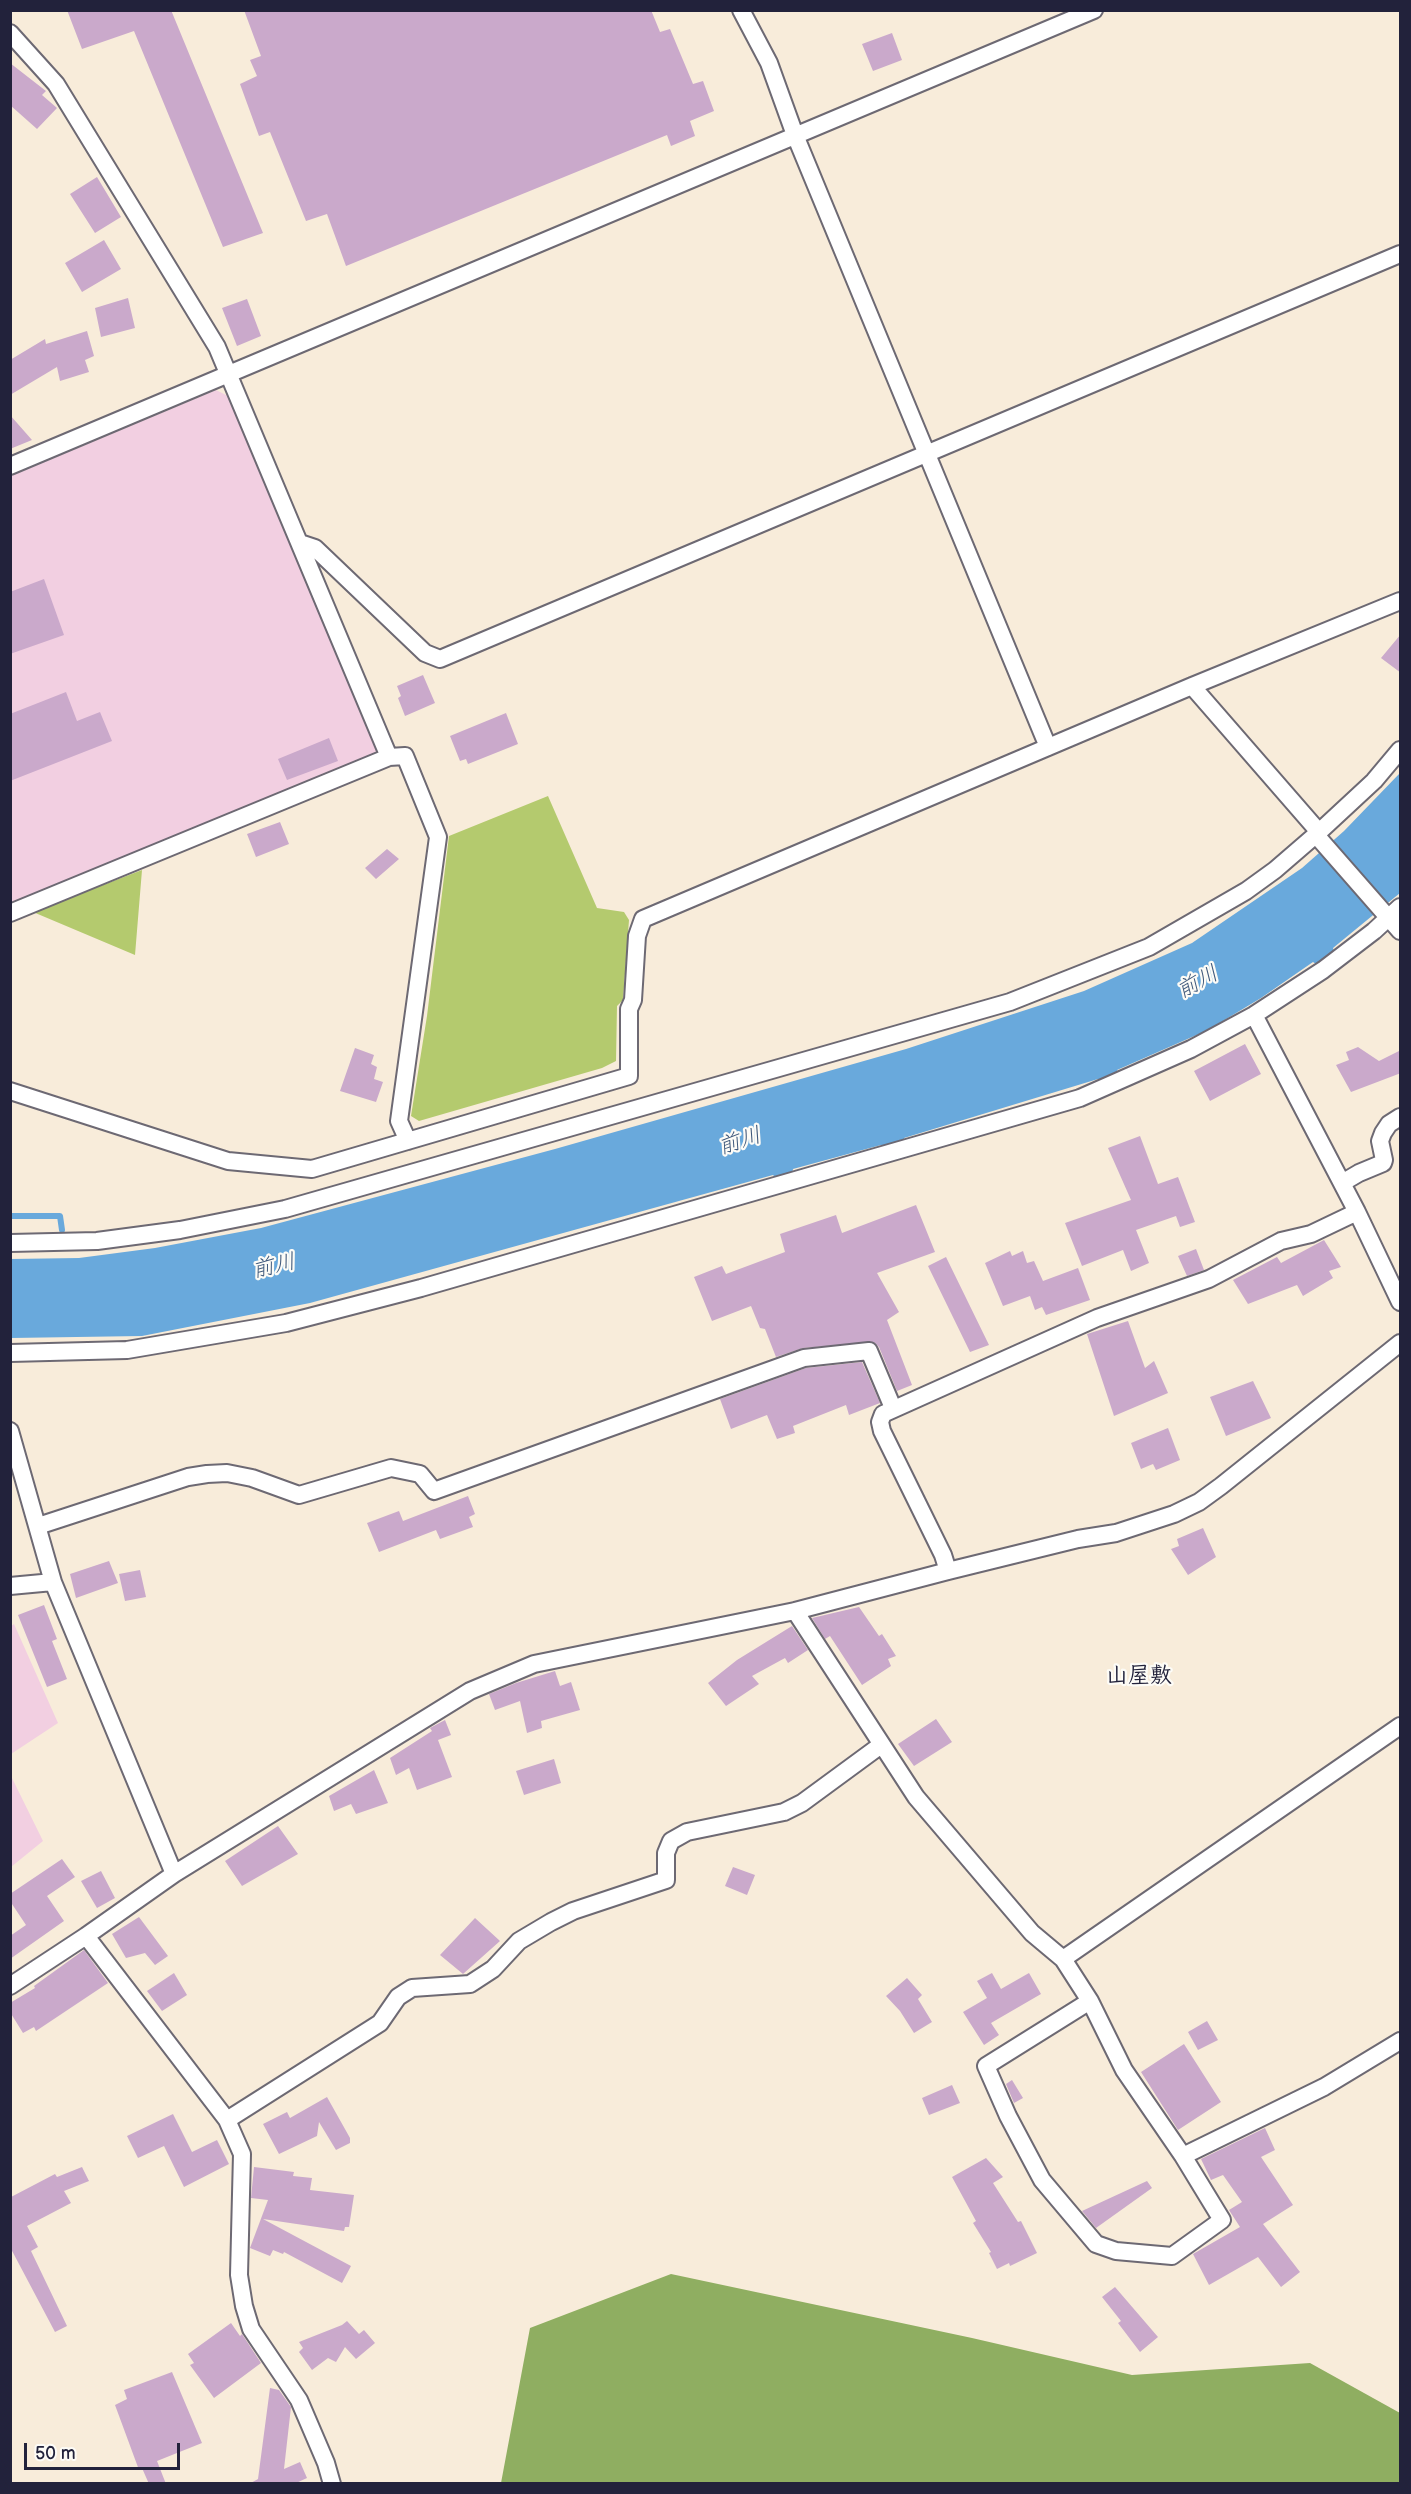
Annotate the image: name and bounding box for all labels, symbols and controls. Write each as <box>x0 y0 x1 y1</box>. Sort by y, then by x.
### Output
water label: 前川 <box>1172 961 1224 1005</box>
water label: 前川 <box>715 1123 765 1161</box>
water label: 前川 <box>250 1249 298 1285</box>
district label: 山屋敷 <box>1106 1663 1172 1689</box>
scale bar <box>27 2431 183 2469</box>
text: 50 m <box>35 2443 76 2464</box>

